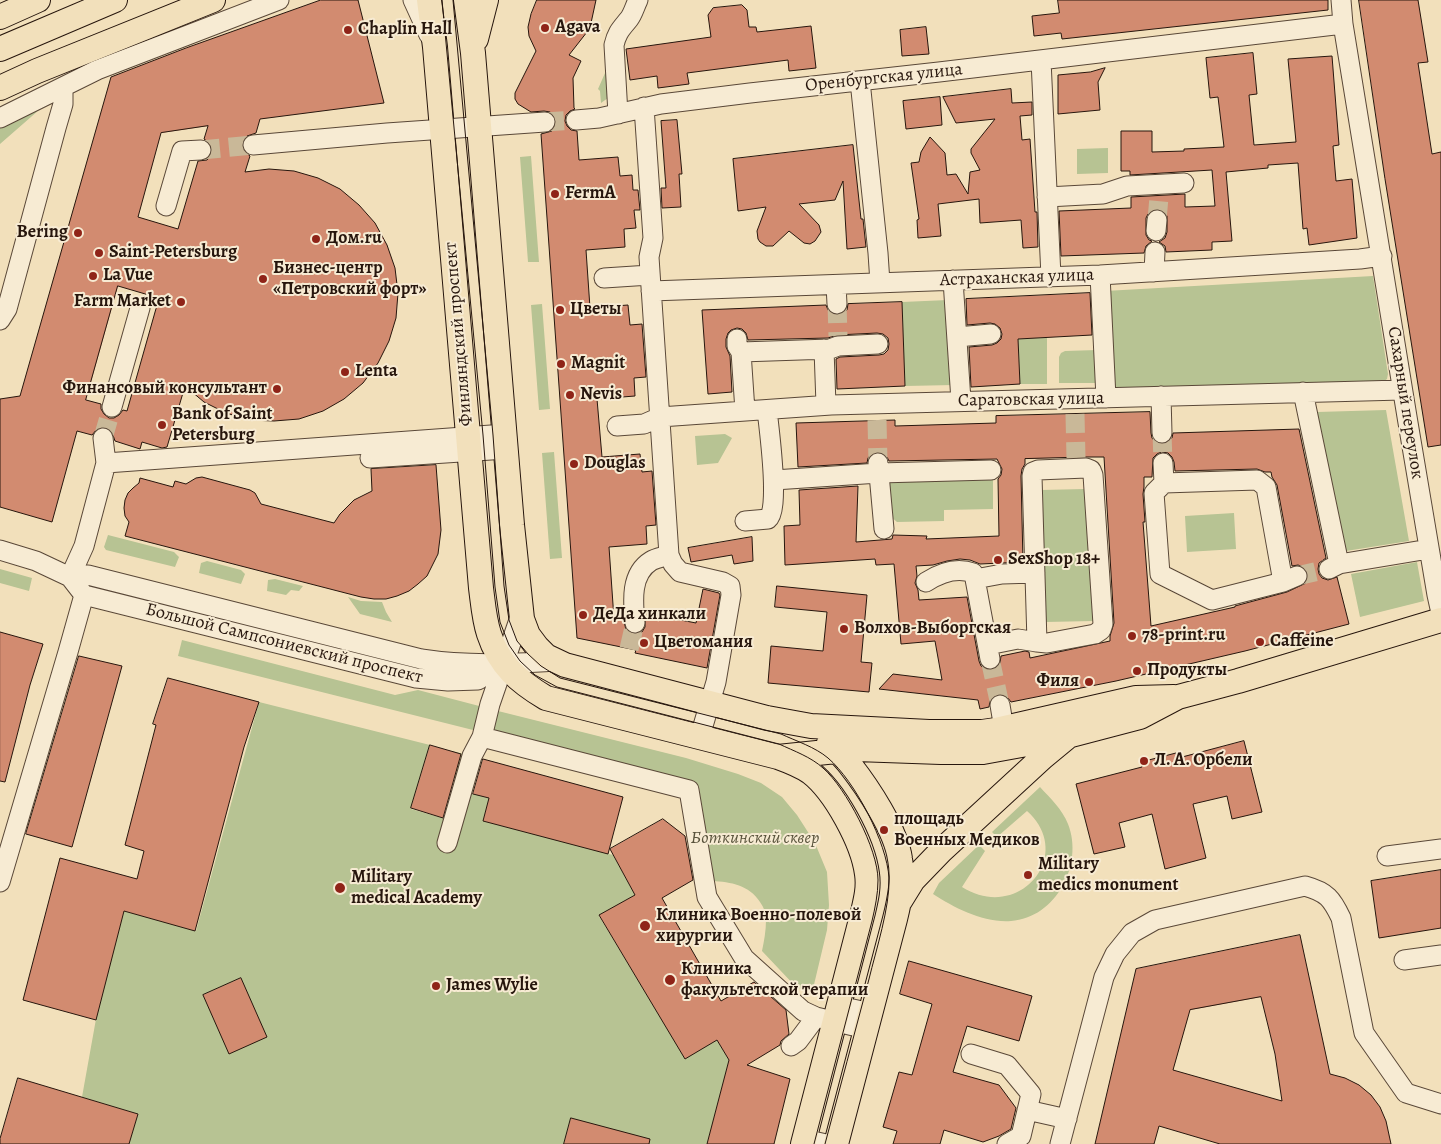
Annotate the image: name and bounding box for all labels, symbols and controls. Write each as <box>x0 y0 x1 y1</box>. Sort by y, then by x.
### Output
place label: Agava <box>555 17 600 39</box>
place label: Chaplin Hall <box>358 19 452 41</box>
marker: Agava <box>539 22 551 34</box>
marker: Chaplin Hall <box>342 24 354 36</box>
street label: Оренбургская улица <box>804 59 964 97</box>
place label: FermA <box>565 183 616 205</box>
marker: FermA <box>549 188 561 200</box>
place label: Bering <box>17 222 68 244</box>
marker: Bering <box>72 227 84 239</box>
place label: Дом.ru <box>326 228 382 250</box>
marker: Дом.ru <box>310 233 322 245</box>
street label: Финляндский проспект <box>440 241 478 427</box>
place label: Saint-Petersburg <box>109 242 237 264</box>
marker: Saint-Petersburg <box>93 247 105 259</box>
place label: Бизнес-центр «Петровский форт» <box>273 258 427 300</box>
place label: La Vue <box>103 265 153 287</box>
street label: Астраханская улица <box>940 265 1094 291</box>
marker: La Vue <box>87 270 99 282</box>
marker: Бизнес-центр «Петровский форт» <box>257 273 269 285</box>
place label: Farm Market <box>74 291 171 313</box>
marker: Farm Market <box>175 296 187 308</box>
place label: Цветы <box>570 299 621 321</box>
marker: Цветы <box>554 304 566 316</box>
street label: Сахарный переулок <box>1382 325 1428 481</box>
place label: Magnit <box>571 353 625 375</box>
marker: Magnit <box>555 358 567 370</box>
place label: Lenta <box>355 361 398 383</box>
marker: Lenta <box>339 366 351 378</box>
place label: Финансовый консультант <box>62 378 267 400</box>
marker: Финансовый консультант <box>271 383 283 395</box>
place label: Nevis <box>580 384 622 406</box>
street label: Саратовская улица <box>958 388 1104 412</box>
marker: Nevis <box>564 389 576 401</box>
place label: Bank of Saint Petersburg <box>172 404 273 446</box>
marker: Bank of Saint Petersburg <box>156 419 168 431</box>
place label: Douglas <box>584 453 645 475</box>
marker: Douglas <box>568 458 580 470</box>
place label: SexShop 18+ <box>1008 549 1100 571</box>
marker: SexShop 18+ <box>992 554 1004 566</box>
street label: Большой Сампсониевский проспект <box>143 599 425 689</box>
place label: ДеДа хинкали <box>593 604 706 626</box>
marker: ДеДа хинкали <box>577 609 589 621</box>
place label: Волхов-Выборгская <box>854 618 1011 640</box>
marker: Волхов-Выборгская <box>838 623 850 635</box>
place label: 78-print.ru <box>1142 625 1225 647</box>
marker: 78-print.ru <box>1126 630 1138 642</box>
place label: Caffeine <box>1270 631 1334 653</box>
place label: Цветомания <box>654 632 753 654</box>
marker: Caffeine <box>1254 636 1266 648</box>
marker: Цветомания <box>638 637 650 649</box>
place label: Продукты <box>1147 660 1227 682</box>
marker: Продукты <box>1131 665 1143 677</box>
place label: Филя <box>1037 671 1079 693</box>
marker: Филя <box>1083 676 1095 688</box>
place label: Л. А. Орбели <box>1154 750 1253 772</box>
marker: Л. А. Орбели <box>1138 755 1150 767</box>
place label: площадь Военных Медиков <box>894 809 1040 852</box>
marker: площадь Военных Медиков <box>878 824 890 836</box>
park label: Боткинский сквер <box>691 828 819 850</box>
place label: Military medics monument <box>1038 854 1178 896</box>
place label: Military medical Academy <box>351 867 482 910</box>
marker: Military medics monument <box>1022 869 1034 881</box>
marker: Military medical Academy <box>333 881 347 895</box>
place label: Клиника Военно-полевой хирургии <box>656 905 861 948</box>
marker: Клиника Военно-полевой хирургии <box>638 919 652 933</box>
place label: Клиника факультетской терапии <box>681 959 868 1002</box>
marker: Клиника факультетской терапии <box>663 973 677 987</box>
place label: James Wylie <box>446 975 538 997</box>
marker: James Wylie <box>430 980 442 992</box>

